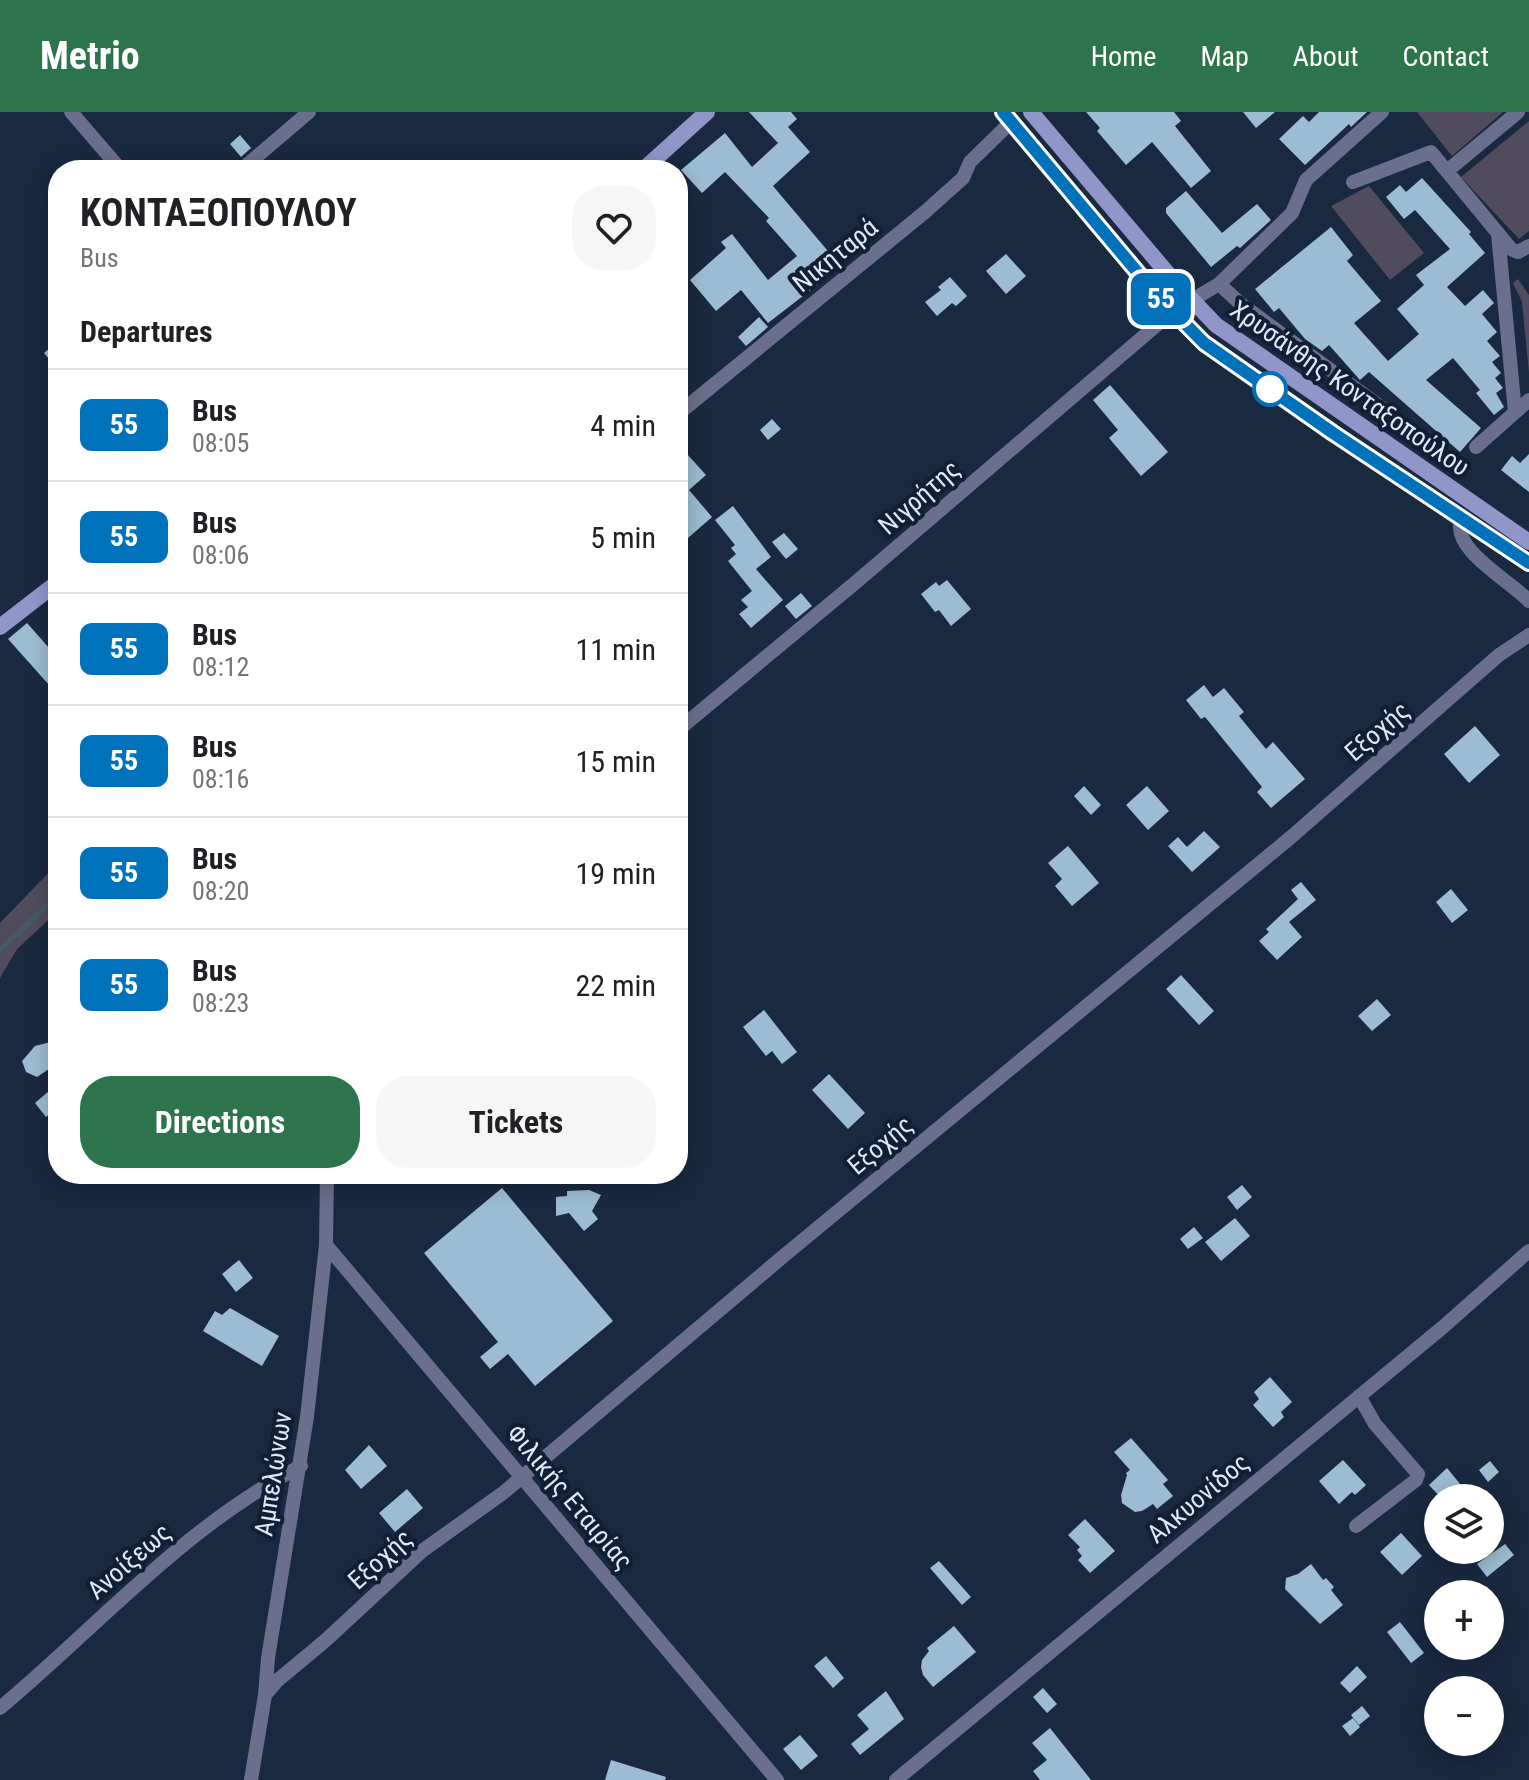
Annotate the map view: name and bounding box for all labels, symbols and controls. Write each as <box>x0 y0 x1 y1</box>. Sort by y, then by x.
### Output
text: Metrio <box>40 34 140 78</box>
text: Home <box>1091 40 1156 73</box>
text: Map <box>1200 40 1249 73</box>
text: About <box>1293 40 1359 73</box>
text: Contact <box>1403 40 1489 73</box>
button: heart <box>572 186 656 270</box>
text: ΚΟΝΤΑΞΟΠΟΥΛΟΥ <box>80 191 357 235</box>
street label: Νικηταρά <box>787 212 883 298</box>
text: Bus <box>80 243 119 273</box>
line badge: 55 <box>1125 273 1197 325</box>
text: 55 <box>1147 282 1175 315</box>
street label: Χρυσάνθης Κονταξοπούλου <box>1225 294 1475 482</box>
text: Departures <box>80 314 213 349</box>
unlabelled marker <box>1253 372 1287 406</box>
text: Bus <box>192 393 237 428</box>
text: 55 <box>110 408 138 441</box>
text: 4 min <box>590 408 656 443</box>
text: 08:05 <box>192 428 249 458</box>
street label: Νιγρήτης <box>872 454 966 540</box>
text: Bus <box>192 505 237 540</box>
text: 55 <box>110 520 138 553</box>
text: 5 min <box>590 520 656 555</box>
text: 08:06 <box>192 540 249 570</box>
text: Bus <box>192 617 237 652</box>
text: 55 <box>110 632 138 665</box>
text: 11 min <box>575 632 656 667</box>
text: 08:12 <box>192 652 249 682</box>
street label: Εξοχής <box>1339 695 1415 767</box>
text: Bus <box>192 729 237 764</box>
text: 55 <box>110 744 138 777</box>
text: 15 min <box>575 744 656 779</box>
text: 08:16 <box>192 764 249 794</box>
text: Bus <box>192 841 237 876</box>
text: 55 <box>110 856 138 889</box>
text: 19 min <box>575 856 656 891</box>
text: 08:20 <box>192 876 249 906</box>
text: Bus <box>192 953 237 988</box>
text: 55 <box>110 968 138 1001</box>
text: 22 min <box>575 968 656 1003</box>
text: 08:23 <box>192 988 249 1018</box>
button: Directions <box>80 1076 360 1168</box>
button: Tickets <box>376 1076 656 1168</box>
street label: Εξοχής <box>842 1109 918 1181</box>
street label: Αμπελώνων <box>248 1410 298 1538</box>
street label: Φιλικής Εταιρίας <box>501 1419 639 1575</box>
street label: Αλκυονίδος <box>1141 1447 1255 1549</box>
map controls <box>1424 1484 1504 1756</box>
button: layers <box>1424 1484 1504 1564</box>
street label: Ανοίξεως <box>81 1517 177 1605</box>
street label: Εξοχής <box>342 1523 418 1595</box>
button: + <box>1424 1580 1504 1660</box>
button: − <box>1424 1676 1504 1756</box>

